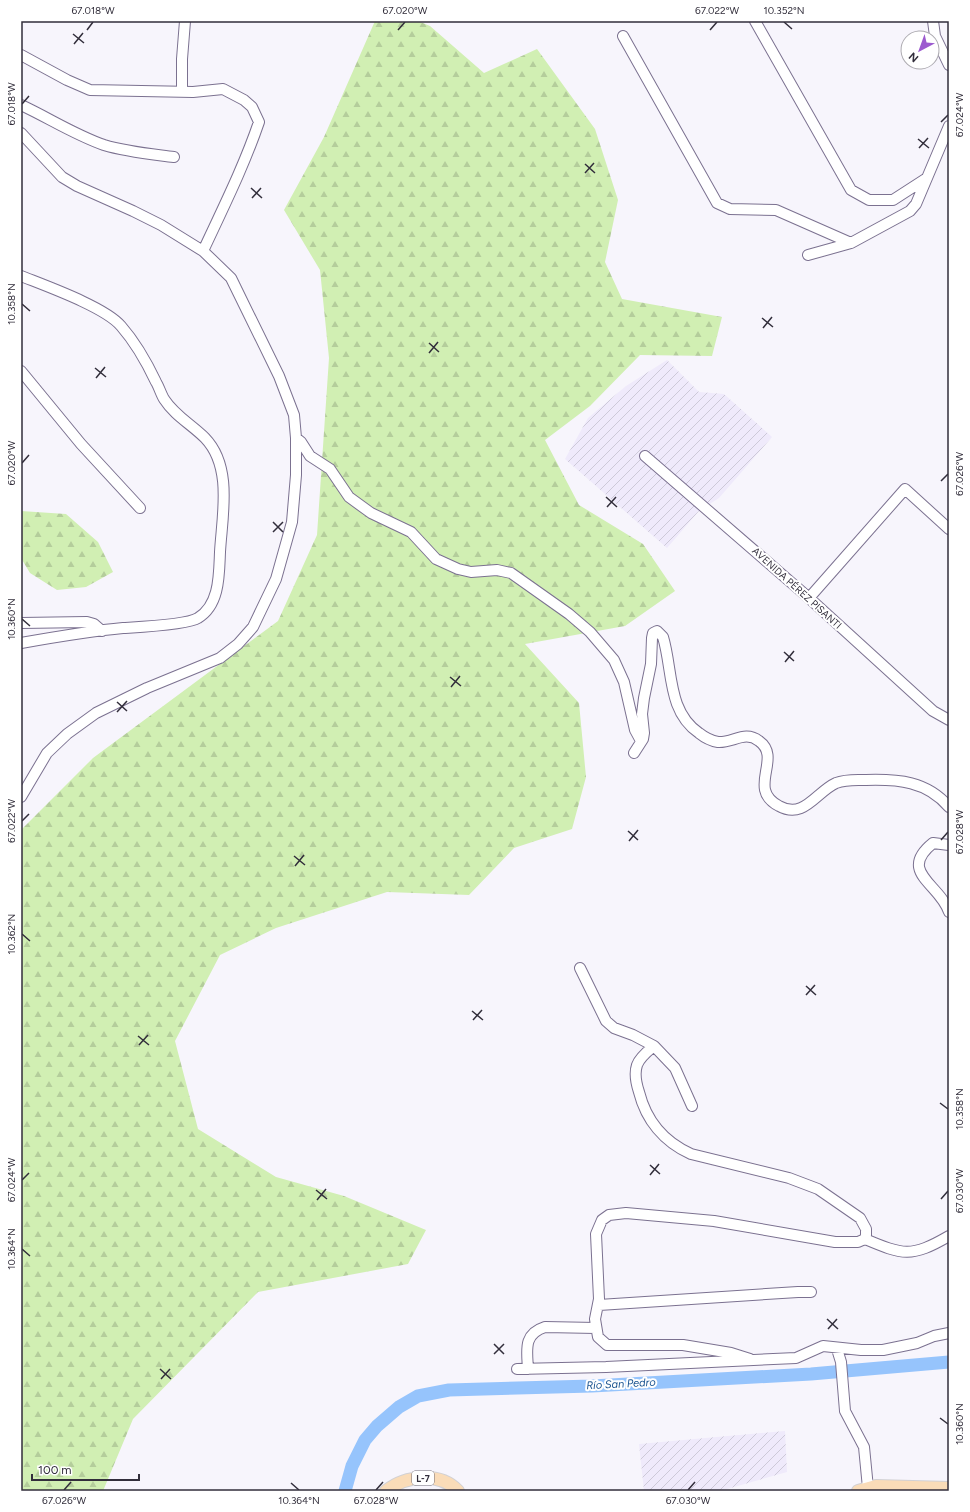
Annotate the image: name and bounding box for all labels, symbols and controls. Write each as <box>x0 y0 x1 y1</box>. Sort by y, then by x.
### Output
text: 67.018°W <box>71 4 115 17</box>
text: 67.020°W <box>383 4 428 17</box>
text: 67.022°W <box>695 4 739 17</box>
text: 10.352°N <box>764 4 804 17</box>
north arrow <box>900 30 940 70</box>
text: N <box>906 49 921 65</box>
text: 67.018°W <box>5 82 18 126</box>
text: 67.024°W <box>953 92 966 137</box>
text: 10.358°N <box>5 283 18 325</box>
text: 67.020°W <box>5 440 18 485</box>
text: 67.026°W <box>953 452 966 496</box>
street label: AVENIDA PÉREZ PISANTI <box>750 544 844 632</box>
text: 10.360°N <box>5 598 18 640</box>
text: 67.022°W <box>5 799 18 843</box>
text: 67.028°W <box>953 809 966 854</box>
text: 10.362°N <box>5 914 18 954</box>
text: 10.358°N <box>953 1088 966 1130</box>
text: 67.024°W <box>5 1157 18 1202</box>
text: 67.030°W <box>953 1168 966 1213</box>
text: 10.364°N <box>5 1228 18 1270</box>
water label: Río San Pedro <box>586 1376 657 1392</box>
text: 10.360°N <box>953 1403 966 1445</box>
scale bar <box>32 1456 139 1482</box>
text: 100 m <box>38 1463 72 1477</box>
road number: L-7 <box>412 1471 434 1485</box>
text: 67.026°W <box>42 1494 86 1507</box>
text: 10.364°N <box>278 1494 320 1507</box>
text: 67.028°W <box>354 1494 399 1507</box>
text: 67.030°W <box>666 1494 711 1507</box>

